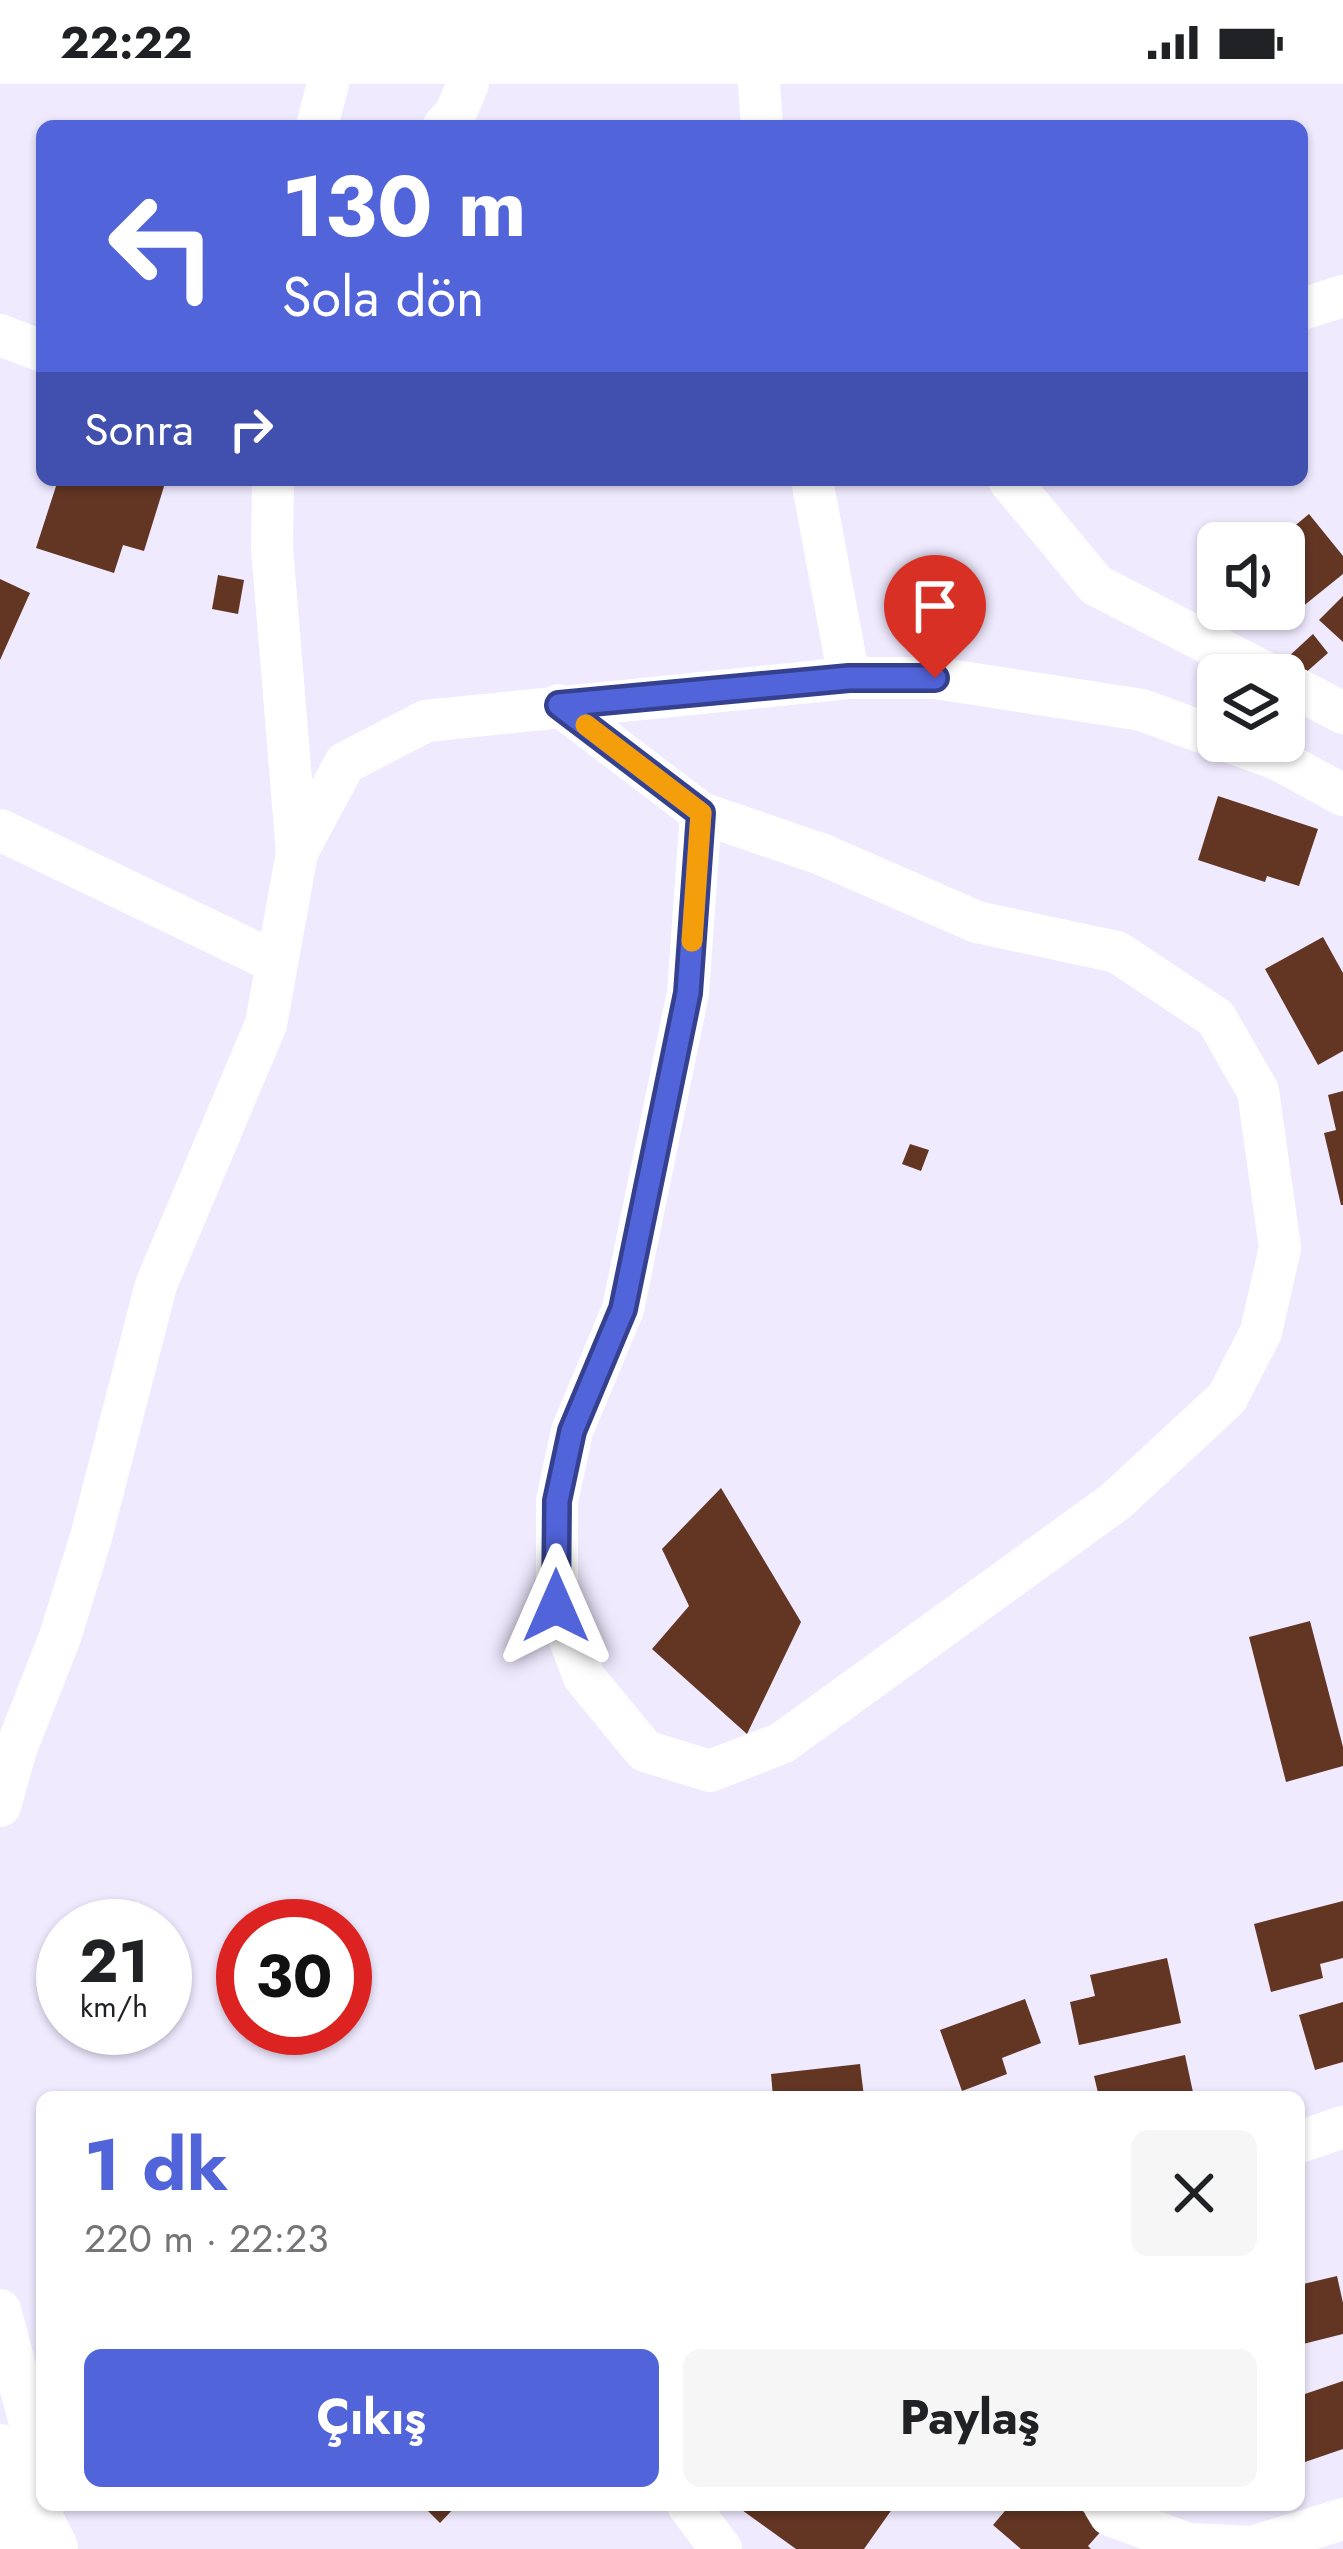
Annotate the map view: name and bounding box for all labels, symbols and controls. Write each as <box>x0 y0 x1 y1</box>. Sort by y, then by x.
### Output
text: 22:22 <box>60 10 193 75</box>
text: 130 m <box>282 146 527 268</box>
icon: left <box>84 168 240 324</box>
text: Sola dön <box>282 258 484 336</box>
icon: right <box>218 396 284 462</box>
text: Sonra <box>84 397 194 462</box>
map controls <box>1197 522 1305 762</box>
button: sound <box>1197 522 1305 630</box>
pin <box>884 555 986 678</box>
icon: arrive <box>902 573 968 639</box>
button: layers <box>1197 654 1305 762</box>
position arrow <box>493 1543 619 1669</box>
speed limit sign: 30 <box>216 1899 372 2055</box>
text: 21 <box>79 1918 149 2005</box>
text: km/h <box>80 1985 148 2028</box>
text: 1 dk <box>84 2113 228 2217</box>
button: close <box>1131 2130 1257 2256</box>
text: 220 m · 22:23 <box>84 2210 329 2267</box>
button: Çıkış <box>84 2349 659 2487</box>
button: Paylaş <box>683 2349 1257 2487</box>

